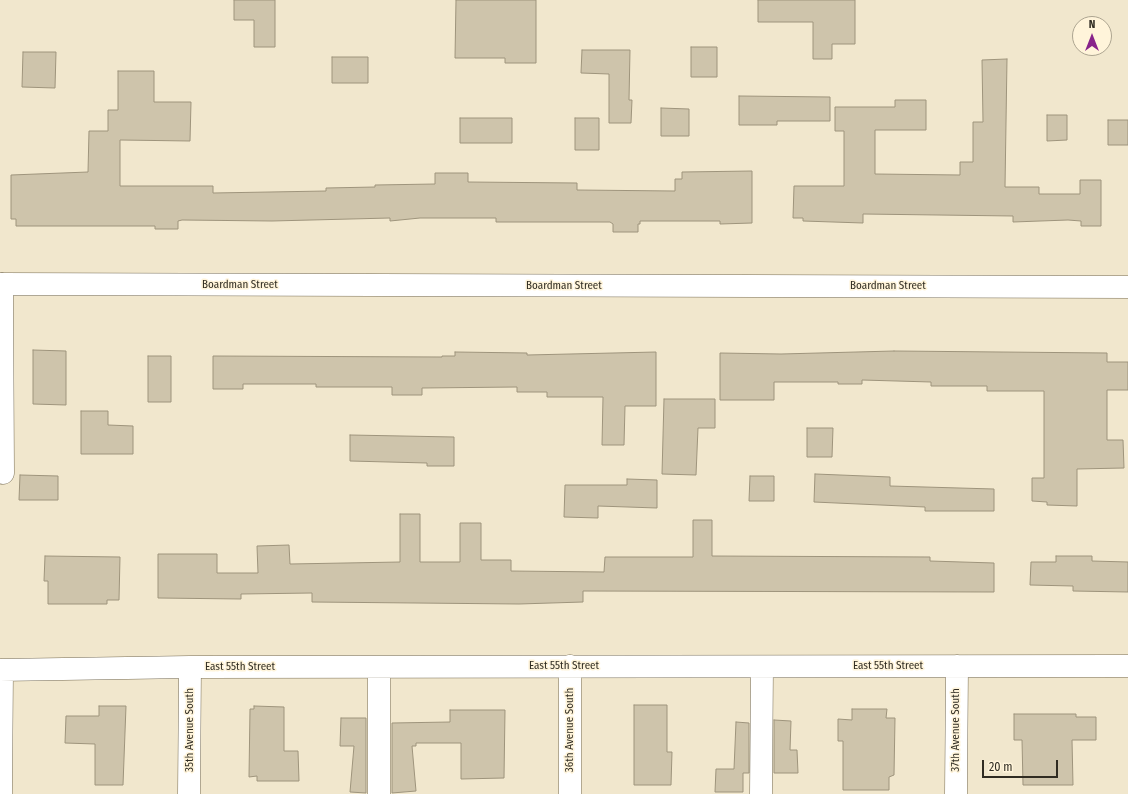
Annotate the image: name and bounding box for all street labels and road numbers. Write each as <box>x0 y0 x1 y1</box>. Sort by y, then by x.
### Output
street label: Boardman Street <box>202 278 278 292</box>
street label: Boardman Street <box>526 279 602 293</box>
street label: Boardman Street <box>850 279 926 293</box>
street label: East 55th Street <box>529 659 599 673</box>
street label: East 55th Street <box>853 659 923 673</box>
street label: East 55th Street <box>205 660 275 674</box>
street label: 35th Avenue South <box>183 688 197 772</box>
street label: 36th Avenue South <box>563 688 577 772</box>
street label: 37th Avenue South <box>949 688 963 772</box>

